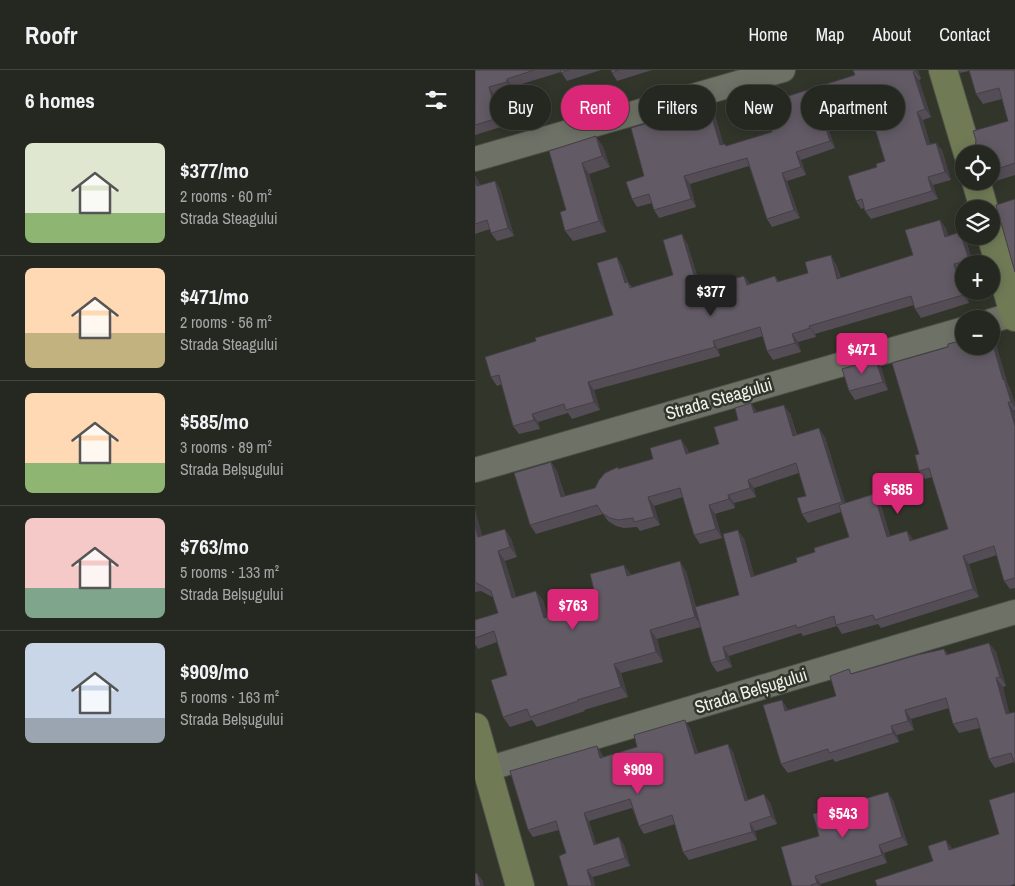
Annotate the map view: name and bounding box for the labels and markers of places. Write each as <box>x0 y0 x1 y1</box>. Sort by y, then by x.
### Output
pin: $377 <box>681 274 741 317</box>
pin: $471 <box>832 332 892 375</box>
pin: $585 <box>868 472 928 515</box>
pin: $763 <box>543 588 603 631</box>
pin: $909 <box>608 752 668 795</box>
pin: $543 <box>813 796 873 839</box>

